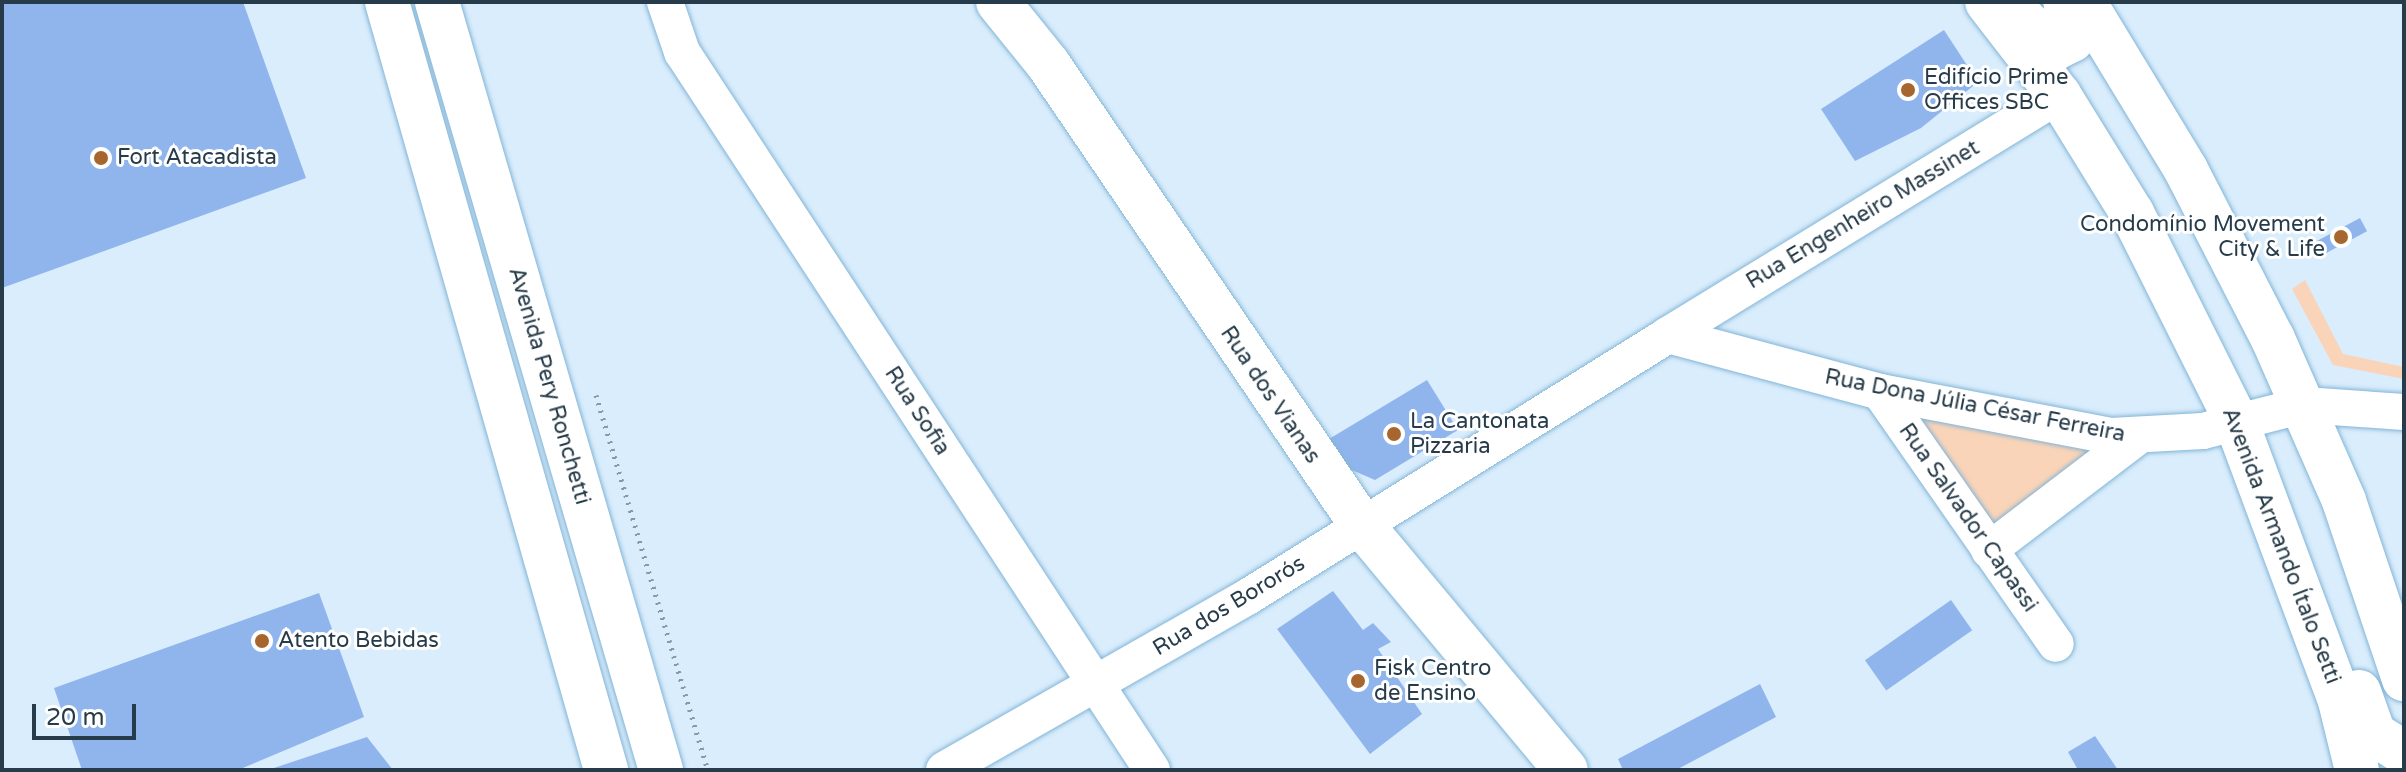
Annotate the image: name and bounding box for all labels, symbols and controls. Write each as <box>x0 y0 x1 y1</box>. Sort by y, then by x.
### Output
place label: Edifício Prime Offices SBC <box>1924 64 2068 116</box>
marker: Edifício Prime Offices SBC <box>1899 81 1917 99</box>
street label: Rua Engenheiro Massinet <box>1742 135 1984 295</box>
place label: Fort Atacadista <box>117 145 277 171</box>
marker: Fort Atacadista <box>92 149 110 167</box>
place label: Condomínio Movement City & Life <box>2080 211 2325 262</box>
marker: Condomínio Movement City & Life <box>2332 228 2350 246</box>
street label: Avenida Pery Ronchetti <box>502 264 596 508</box>
street label: Rua dos Vianas <box>1214 321 1326 469</box>
street label: Rua Sofia <box>879 362 955 460</box>
street label: Rua Dona Júlia César Ferreira <box>1823 364 2127 448</box>
street label: Avenida Armando Ítalo Setti <box>2216 404 2346 688</box>
place label: La Cantonata Pizzaria <box>1410 408 1549 460</box>
street label: Rua Salvador Capassi <box>1893 419 2043 617</box>
marker: La Cantonata Pizzaria <box>1385 425 1403 443</box>
street label: Rua dos Bororós <box>1148 550 1310 662</box>
place label: Atento Bebidas <box>278 628 439 654</box>
marker: Atento Bebidas <box>253 632 271 650</box>
place label: Fisk Centro de Ensino <box>1374 655 1491 706</box>
marker: Fisk Centro de Ensino <box>1349 672 1367 690</box>
scale bar <box>36 688 140 738</box>
text: 20 m <box>46 703 104 732</box>

